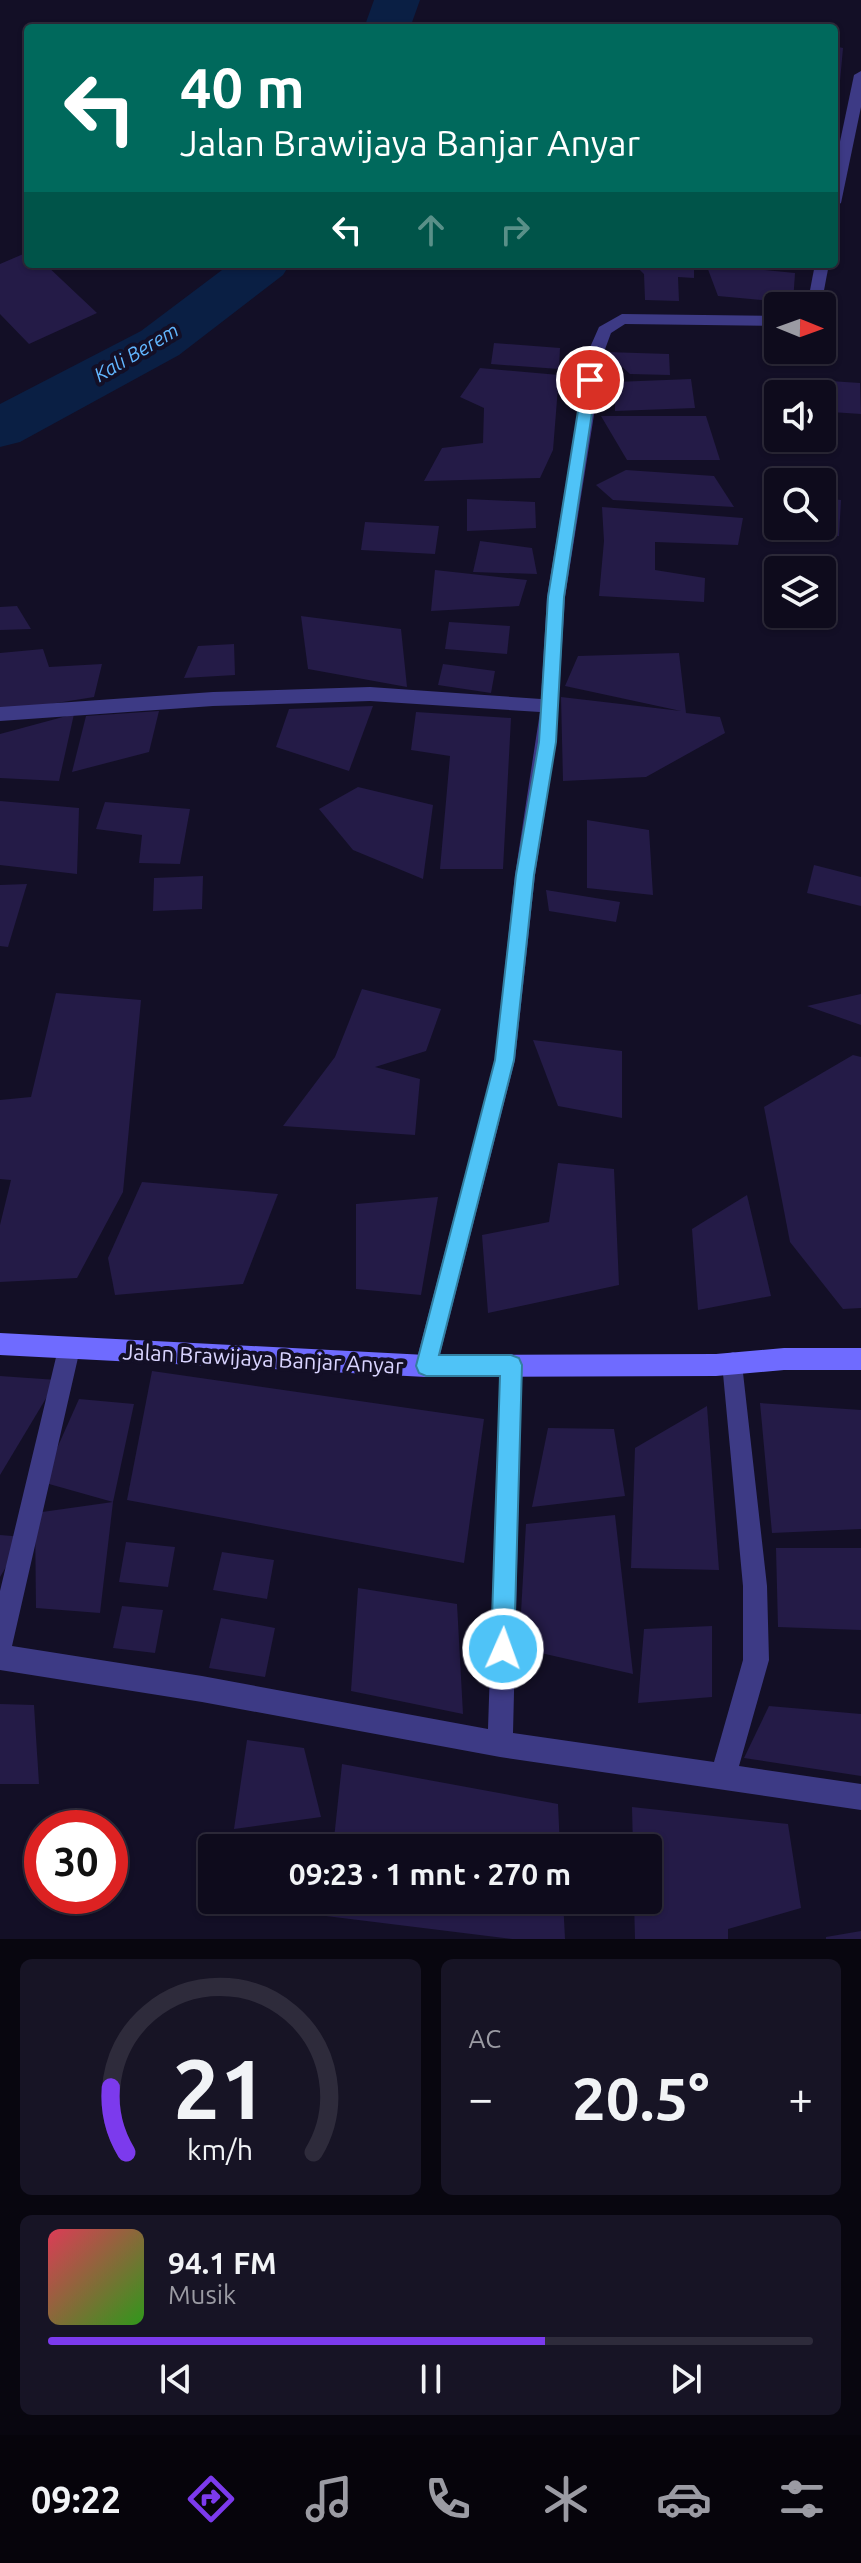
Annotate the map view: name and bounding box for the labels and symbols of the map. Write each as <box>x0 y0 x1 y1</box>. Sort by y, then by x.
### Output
north arrow <box>764 292 836 364</box>
water label: Kali Berem <box>90 318 182 386</box>
pin <box>556 346 624 414</box>
street label: Jalan Brawijaya Banjar Anyar <box>122 1338 405 1378</box>
position arrow <box>461 1607 545 1691</box>
speed limit sign: 30 <box>24 1810 128 1914</box>

